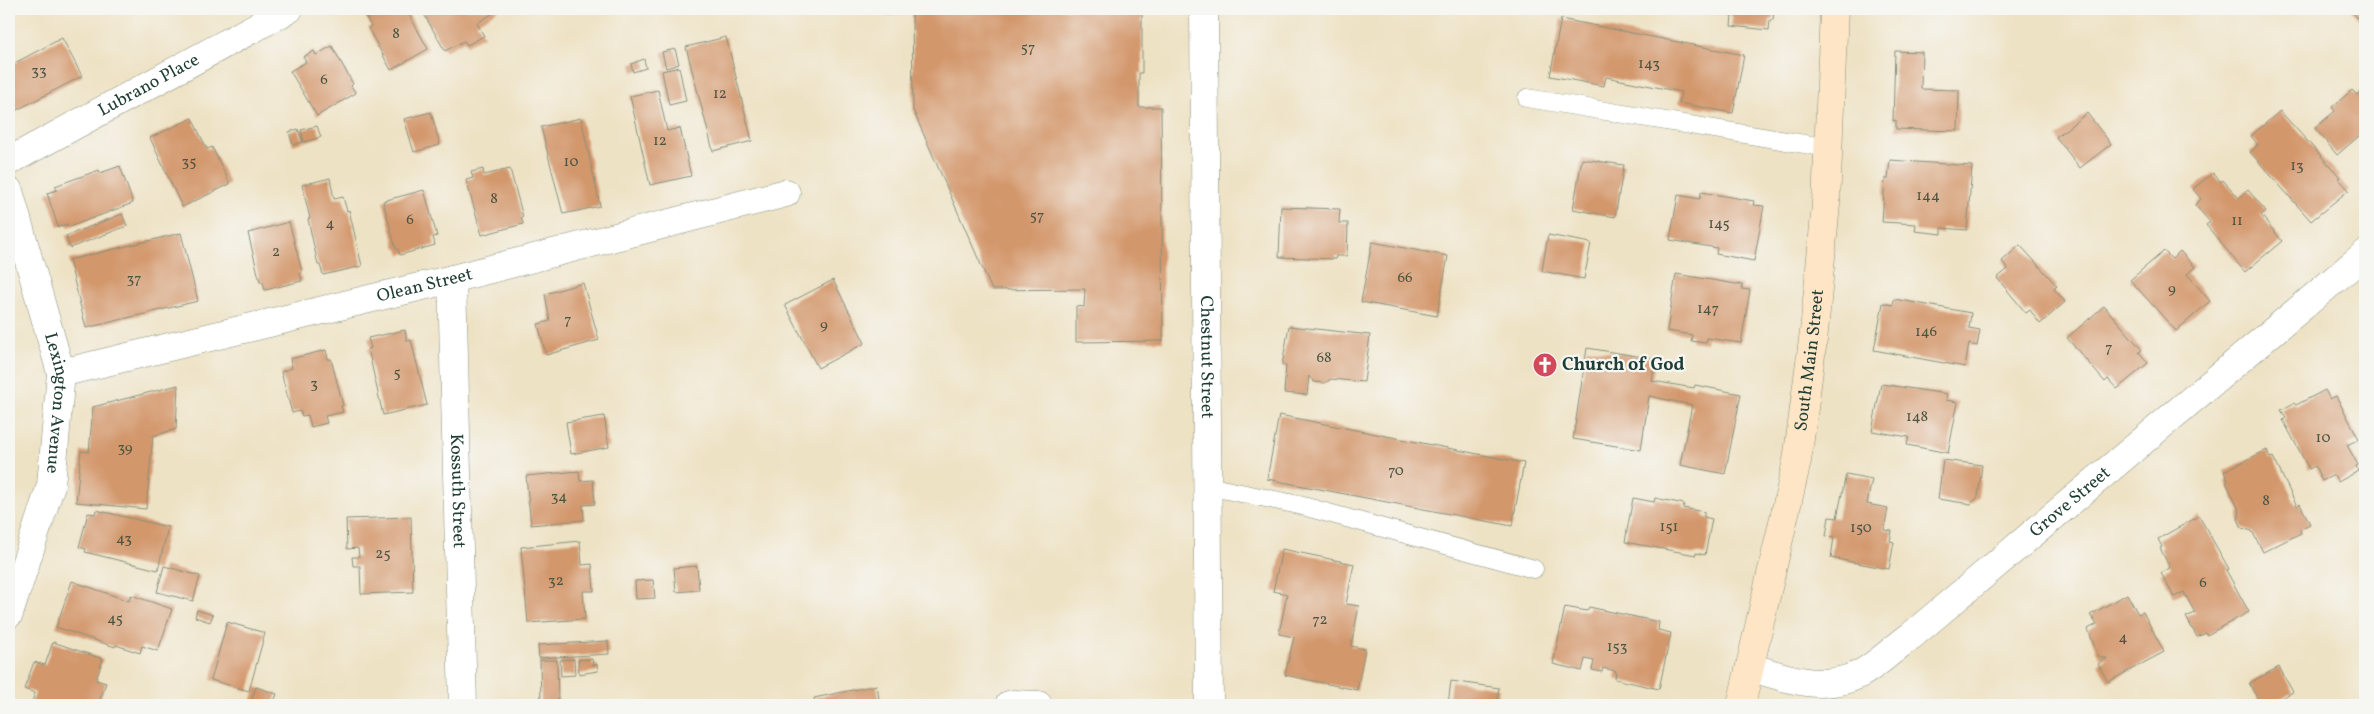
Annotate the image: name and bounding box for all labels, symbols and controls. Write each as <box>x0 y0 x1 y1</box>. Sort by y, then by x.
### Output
house number: 8 <box>392 24 400 45</box>
house number: 57 <box>1021 38 1035 59</box>
street label: Lubrano Place <box>94 47 204 123</box>
house number: 143 <box>1638 54 1660 75</box>
house number: 33 <box>31 61 47 82</box>
house number: 6 <box>320 70 328 91</box>
house number: 12 <box>713 84 727 105</box>
house number: 12 <box>653 131 667 152</box>
house number: 35 <box>182 152 196 173</box>
house number: 10 <box>564 152 578 173</box>
house number: 13 <box>2290 156 2304 177</box>
house number: 144 <box>1916 186 1940 207</box>
house number: 8 <box>490 189 498 210</box>
house number: 57 <box>1030 206 1044 227</box>
house number: 6 <box>406 210 414 231</box>
house number: 11 <box>2231 211 2243 232</box>
house number: 4 <box>326 214 335 235</box>
house number: 145 <box>1708 214 1730 235</box>
house number: 2 <box>272 242 280 263</box>
street label: Olean Street <box>374 262 475 309</box>
house number: 66 <box>1397 268 1413 289</box>
house number: 37 <box>127 269 141 290</box>
house number: 9 <box>2168 279 2176 300</box>
street label: South Main Street <box>1789 288 1830 433</box>
street label: Chestnut Street <box>1194 295 1219 419</box>
house number: 147 <box>1697 299 1719 320</box>
house number: 7 <box>564 310 572 331</box>
house number: 9 <box>820 315 828 336</box>
house number: 146 <box>1915 322 1937 343</box>
street label: Lexington Avenue <box>38 330 74 475</box>
house number: 7 <box>2105 338 2113 359</box>
house number: 68 <box>1316 348 1332 369</box>
church icon: Church of God <box>1532 352 1558 378</box>
place label: Church of God <box>1562 353 1685 378</box>
house number: 5 <box>393 363 401 384</box>
house number: 3 <box>310 374 318 395</box>
house number: 148 <box>1906 407 1928 428</box>
house number: 10 <box>2316 428 2330 449</box>
street label: Kossuth Street <box>443 433 471 549</box>
house number: 39 <box>117 438 133 459</box>
house number: 70 <box>1388 461 1404 482</box>
street label: Grove Street <box>2024 461 2116 544</box>
house number: 34 <box>551 487 567 508</box>
house number: 8 <box>2262 491 2270 512</box>
house number: 151 <box>1660 517 1678 538</box>
house number: 150 <box>1850 518 1872 539</box>
house number: 43 <box>116 529 132 550</box>
house number: 25 <box>375 544 391 565</box>
house number: 32 <box>548 571 564 592</box>
house number: 6 <box>2199 573 2207 594</box>
house number: 45 <box>107 609 123 630</box>
house number: 72 <box>1312 610 1328 631</box>
house number: 4 <box>2119 628 2128 649</box>
house number: 153 <box>1607 637 1627 658</box>

